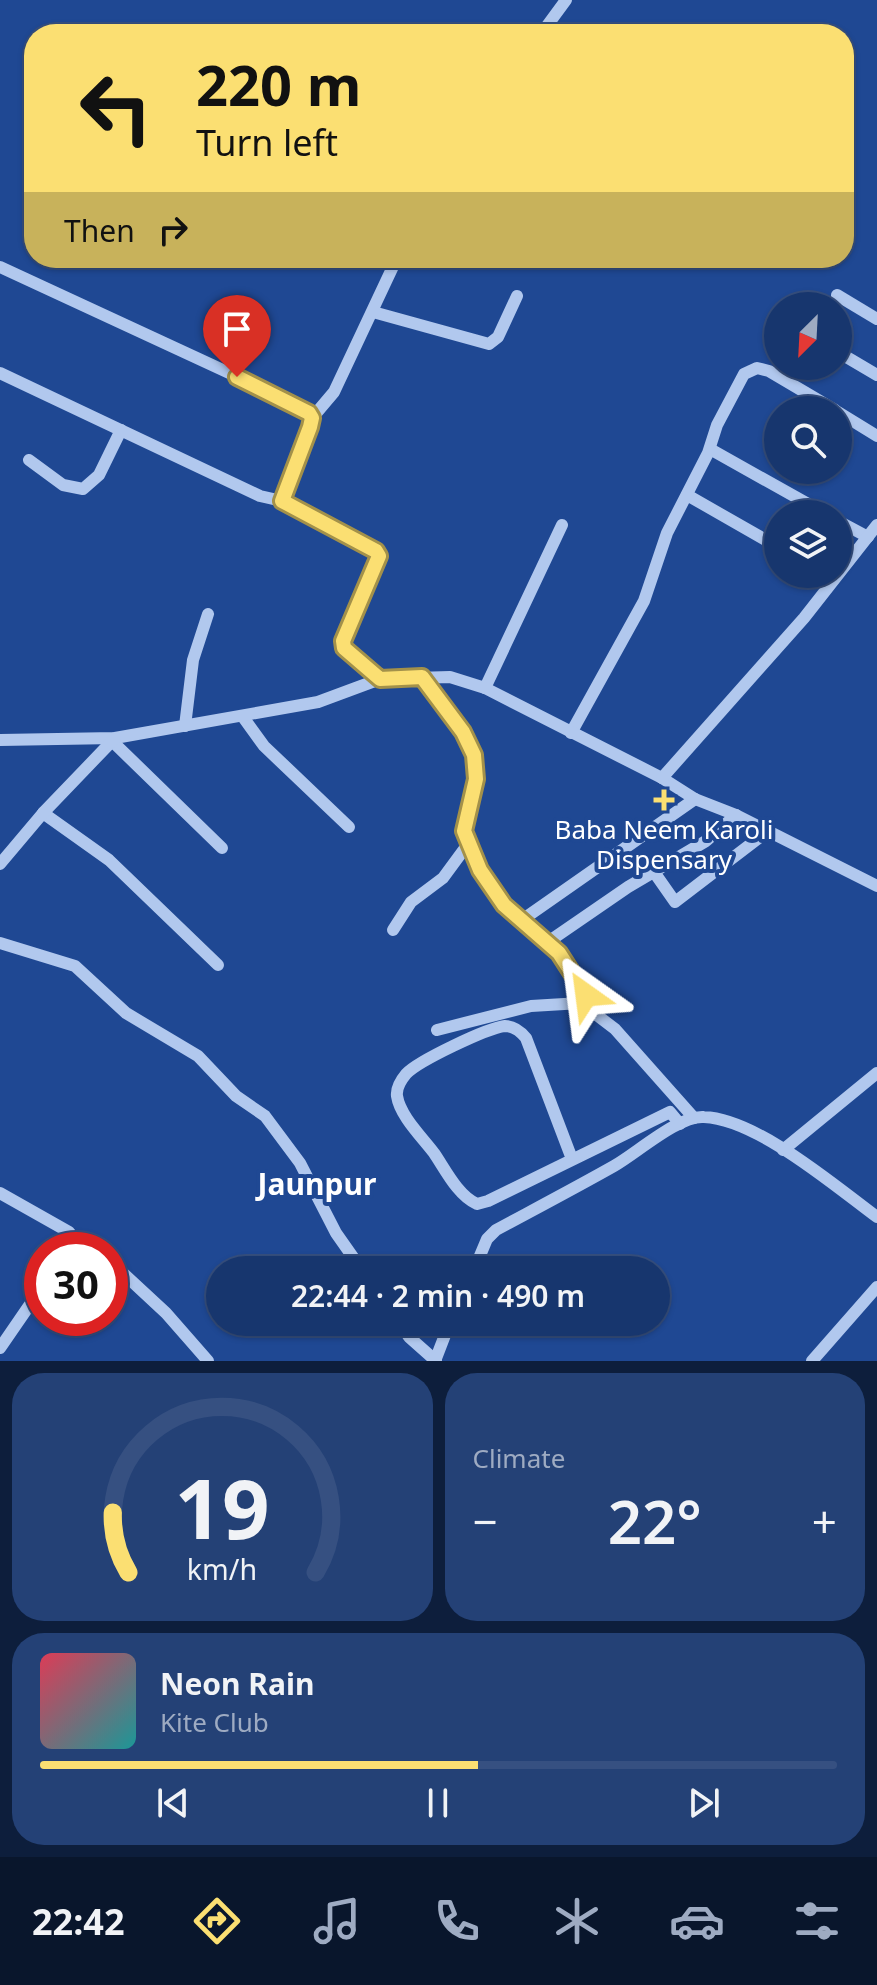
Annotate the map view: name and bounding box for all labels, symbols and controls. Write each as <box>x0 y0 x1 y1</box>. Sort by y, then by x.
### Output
text: 220 m <box>196 46 361 122</box>
icon: left <box>64 56 168 160</box>
text: Turn left <box>196 118 338 167</box>
icon: right <box>151 208 195 252</box>
text: Then <box>64 210 135 251</box>
north arrow <box>764 292 852 380</box>
map controls <box>764 292 852 588</box>
pin <box>203 295 271 377</box>
icon: arrive <box>215 307 259 351</box>
button: search <box>764 396 852 484</box>
button: layers <box>764 500 852 588</box>
marker: Baba Neem Karoli Dispensary <box>653 789 675 811</box>
place label: Baba Neem Karoli Dispensary <box>554 811 774 877</box>
position arrow <box>544 953 628 1037</box>
district label: Jaunpur <box>255 1163 377 1204</box>
speed limit sign: 30 <box>24 1232 128 1336</box>
text: 22:44 · 2 min · 490 m <box>291 1275 585 1316</box>
text: Climate <box>473 1440 565 1476</box>
text: 19 <box>175 1450 270 1563</box>
text: 22° <box>608 1480 702 1562</box>
text: − <box>473 1491 498 1551</box>
text: + <box>812 1491 837 1551</box>
text: km/h <box>187 1549 257 1588</box>
text: Neon Rain <box>160 1663 314 1704</box>
text: Kite Club <box>160 1704 269 1740</box>
icon: previous <box>151 1781 195 1825</box>
icon: pause <box>416 1781 460 1825</box>
icon: next <box>682 1781 726 1825</box>
icon: directions <box>189 1893 245 1949</box>
icon: music <box>309 1893 365 1949</box>
icon: phone <box>429 1893 485 1949</box>
icon: climate <box>549 1893 605 1949</box>
icon: car <box>669 1893 725 1949</box>
icon: filters <box>789 1893 845 1949</box>
text: 22:42 <box>32 1897 125 1946</box>

